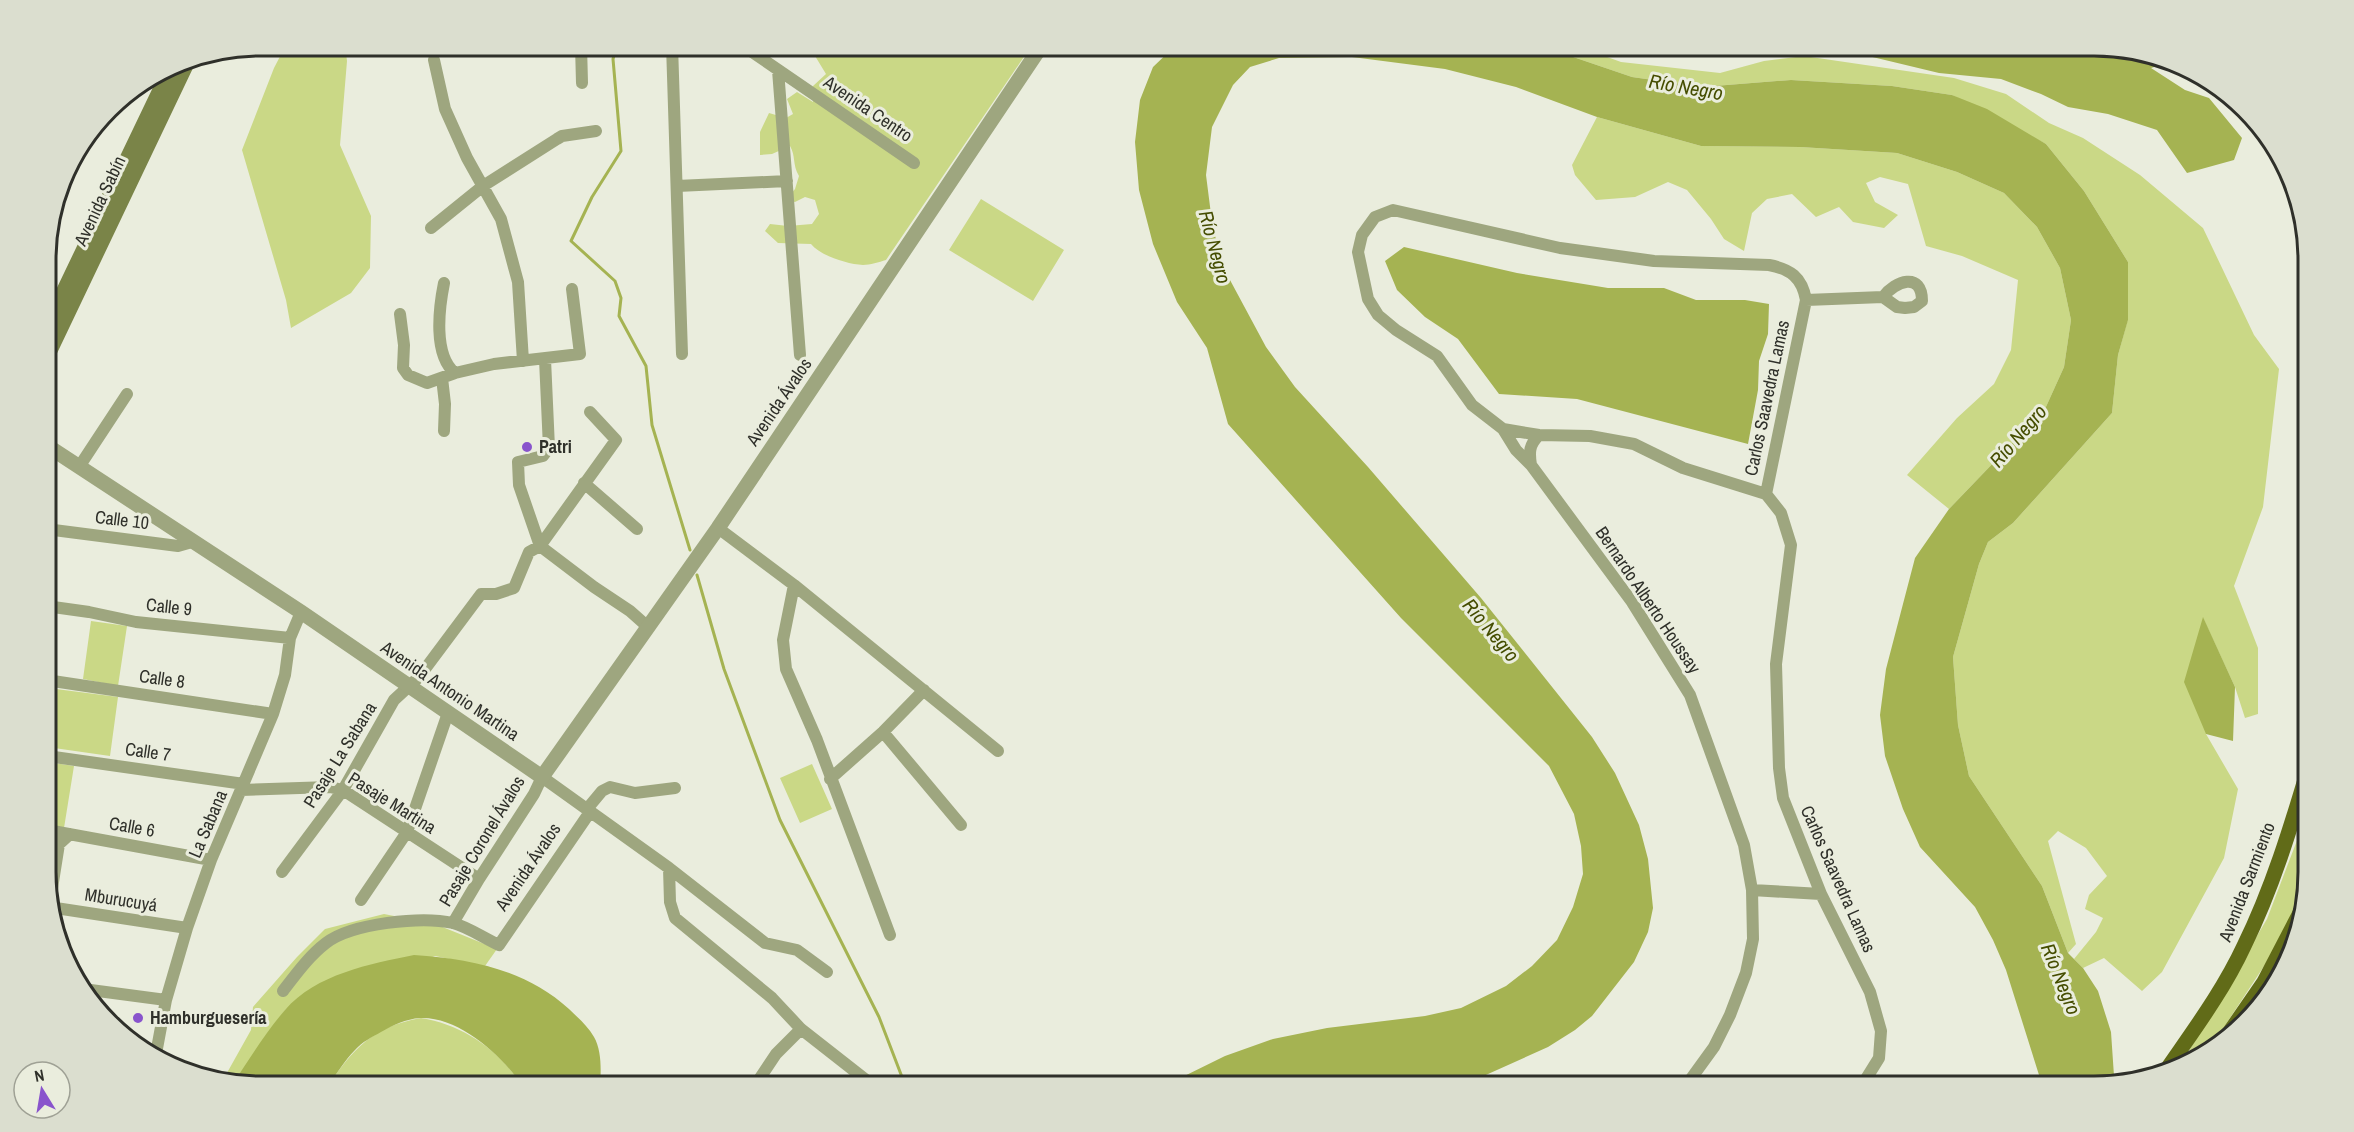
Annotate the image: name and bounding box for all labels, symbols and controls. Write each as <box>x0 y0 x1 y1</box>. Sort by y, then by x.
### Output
water label: Río Negro <box>1647 67 1725 106</box>
street label: Avenida Centro <box>818 69 918 148</box>
street label: Avenida Sabín <box>67 152 131 251</box>
water label: Río Negro <box>1193 207 1238 286</box>
street label: Carlos Saavedra Lamas <box>1738 318 1795 478</box>
street label: Avenida Ávalos <box>739 353 817 452</box>
water label: Río Negro <box>1983 399 2052 473</box>
place label: Patri <box>539 434 572 459</box>
marker: Patri <box>520 440 534 454</box>
street label: Calle 10 <box>94 504 150 535</box>
street label: Bernardo Alberto Houssay <box>1590 521 1707 679</box>
street label: Calle 9 <box>145 592 193 621</box>
water label: Río Negro <box>1457 592 1526 667</box>
street label: Avenida Antonio Martina <box>375 634 525 746</box>
street label: Calle 8 <box>138 663 187 694</box>
street label: Pasaje La Sabana <box>297 697 382 813</box>
street label: Calle 7 <box>124 736 173 767</box>
street label: Pasaje Martina <box>344 766 441 839</box>
street label: Pasaje Coronel Ávalos <box>433 771 530 911</box>
street label: La Sabana <box>182 786 233 862</box>
street label: Carlos Saavedra Lamas <box>1795 801 1882 956</box>
street label: Calle 6 <box>107 810 157 843</box>
street label: Avenida Ávalos <box>488 818 566 917</box>
street label: Avenida Sarmiento <box>2212 818 2281 946</box>
street label: Mburucuyá <box>83 881 159 918</box>
water label: Río Negro <box>2035 939 2088 1019</box>
place label: Hamburguesería <box>150 1005 267 1030</box>
marker: Hamburguesería <box>131 1011 145 1025</box>
north arrow <box>12 1060 72 1120</box>
text: N <box>32 1064 46 1087</box>

